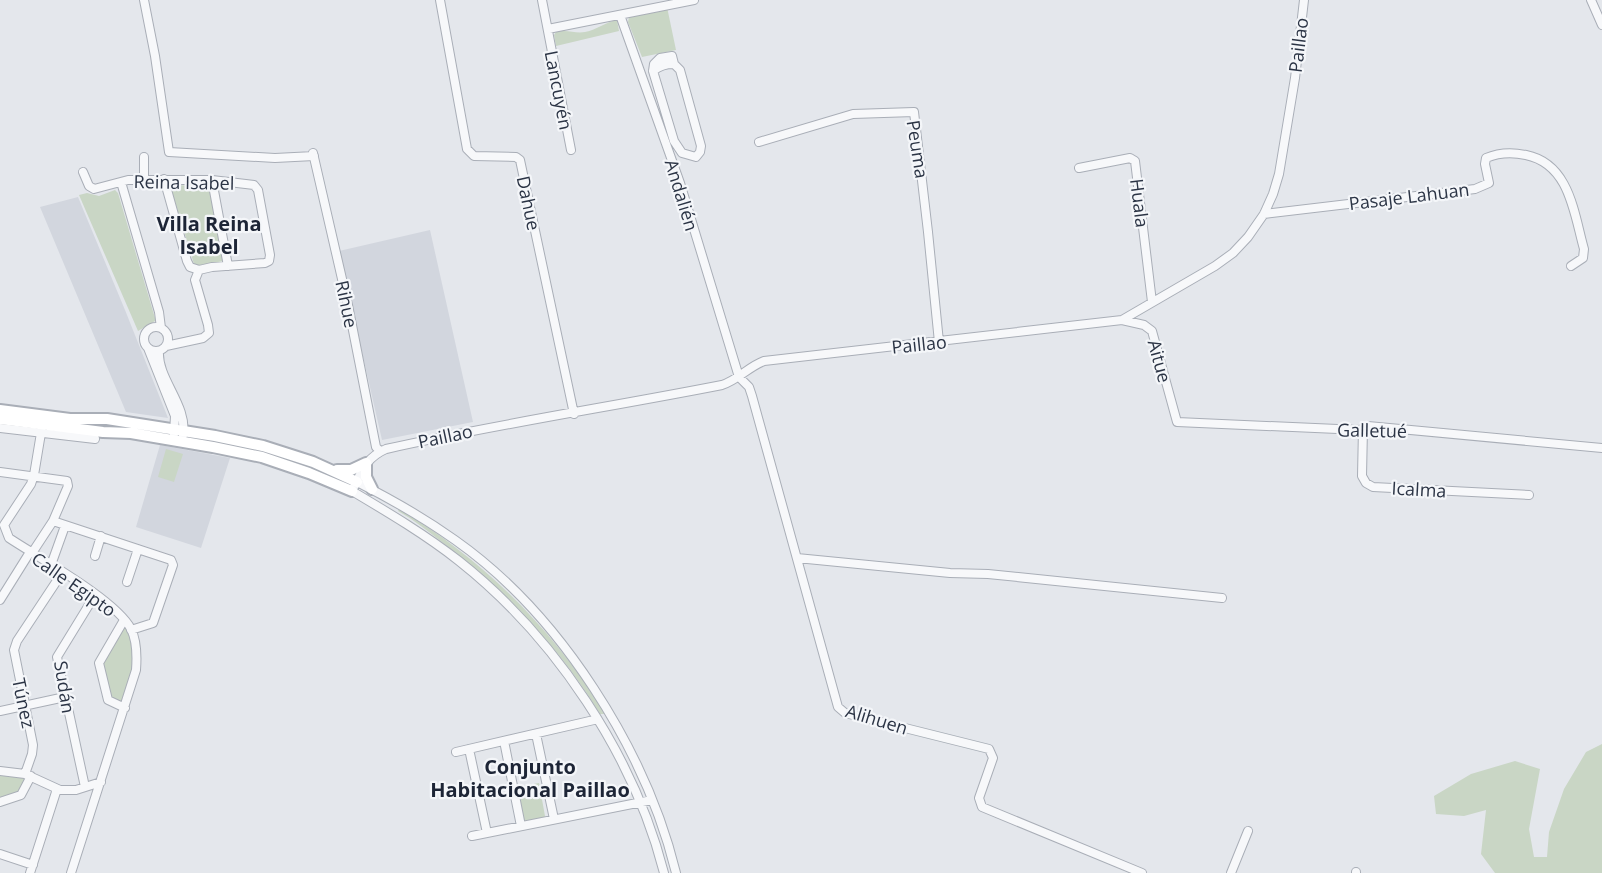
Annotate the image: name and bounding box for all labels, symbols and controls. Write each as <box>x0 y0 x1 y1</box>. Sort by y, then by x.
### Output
street label: Paillao <box>1283 16 1313 74</box>
street label: Lancuyén <box>540 48 578 132</box>
street label: Peuma <box>902 118 934 180</box>
street label: Andalién <box>660 156 704 234</box>
street label: Reina Isabel <box>133 169 235 195</box>
street label: Dahue <box>512 173 546 233</box>
street label: Huala <box>1125 177 1155 229</box>
street label: Pasaje Lahuan <box>1347 177 1471 215</box>
district label: Villa Reina Isabel <box>157 210 261 260</box>
street label: Rihue <box>330 278 364 330</box>
street label: Paillao <box>890 329 948 359</box>
street label: Aitue <box>1143 337 1177 385</box>
street label: Galletué <box>1337 417 1407 443</box>
street label: Paillao <box>415 419 475 453</box>
street label: Icalma <box>1391 476 1447 502</box>
street label: Calle Egipto <box>27 546 121 622</box>
street label: Sudán <box>49 659 81 715</box>
street label: Túnez <box>7 676 41 730</box>
street label: Alihuen <box>843 698 911 740</box>
district label: Conjunto Habitacional Paillao <box>430 753 630 803</box>

